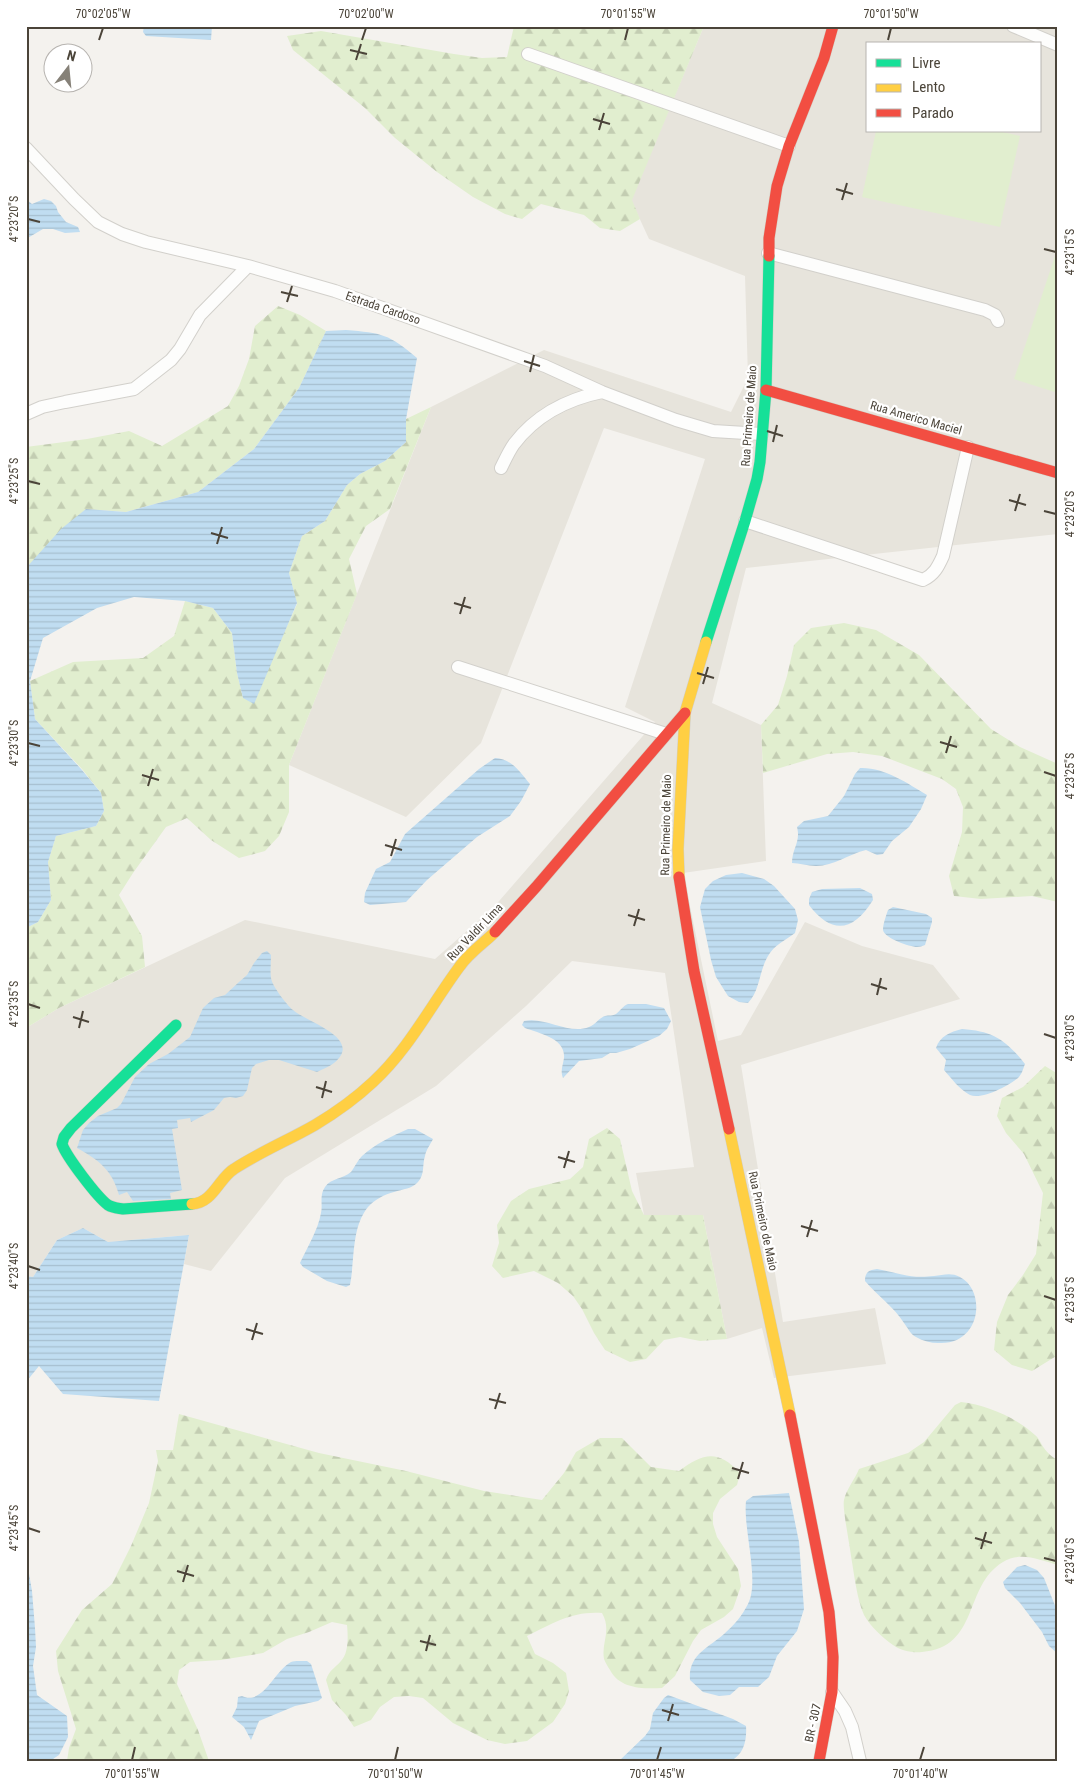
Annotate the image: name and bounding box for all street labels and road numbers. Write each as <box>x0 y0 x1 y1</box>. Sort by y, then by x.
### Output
street label: Estrada Cardoso <box>344 289 422 327</box>
street label: Rua Primeiro de Maio <box>738 365 760 467</box>
street label: Rua Americo Maciel <box>869 398 963 438</box>
street label: Rua Primeiro de Maio <box>658 774 674 876</box>
street label: Rua Valdir Lima <box>444 900 506 963</box>
street label: Rua Primeiro de Maio <box>746 1170 780 1272</box>
street label: BR - 307 <box>802 1702 824 1744</box>

